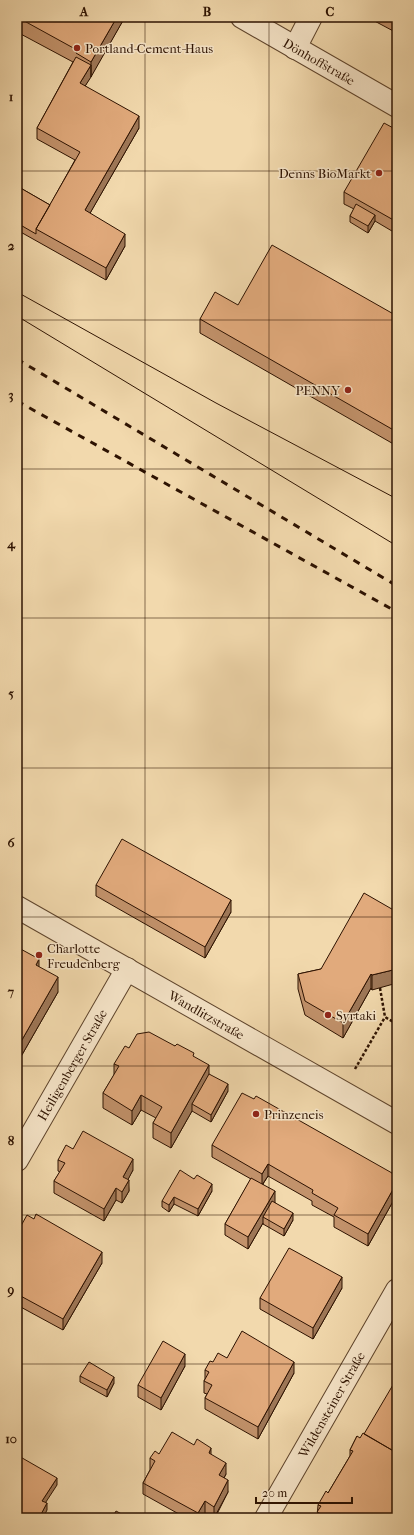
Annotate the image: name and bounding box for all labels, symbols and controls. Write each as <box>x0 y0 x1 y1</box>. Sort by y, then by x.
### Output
text: A <box>79 4 89 19</box>
text: B <box>203 4 212 19</box>
text: C <box>326 4 335 19</box>
street label: Dönhoffstraße <box>280 35 358 88</box>
place label: Portland-Cement-Haus <box>85 41 213 56</box>
marker: Portland-Cement-Haus <box>72 43 82 53</box>
text: 1 <box>9 89 14 104</box>
place label: Denns BioMarkt <box>279 166 371 181</box>
marker: Denns BioMarkt <box>374 168 384 178</box>
text: 2 <box>8 238 15 253</box>
place label: PENNY <box>296 383 341 398</box>
marker: PENNY <box>343 385 353 395</box>
text: 3 <box>8 387 14 403</box>
text: 4 <box>6 536 16 552</box>
text: 5 <box>8 686 14 701</box>
text: 6 <box>7 835 15 850</box>
place label: Charlotte Freudenberg <box>47 941 121 971</box>
marker: Charlotte Freudenberg <box>34 950 44 960</box>
text: 7 <box>7 984 15 999</box>
street label: Wandlitzstraße <box>165 987 247 1043</box>
street label: Heiligenberger Straße <box>34 1006 110 1123</box>
place label: Syrtaki <box>336 1008 376 1023</box>
marker: Syrtaki <box>323 1010 333 1020</box>
place label: Prinzeneis <box>264 1107 324 1122</box>
marker: Prinzeneis <box>251 1109 261 1119</box>
text: 8 <box>8 1133 15 1148</box>
text: 9 <box>7 1282 15 1298</box>
street label: Wildensteiner Straße <box>295 1349 368 1461</box>
text: 10 <box>5 1431 17 1446</box>
scale bar <box>256 1479 352 1505</box>
text: 20 m <box>262 1486 287 1500</box>

